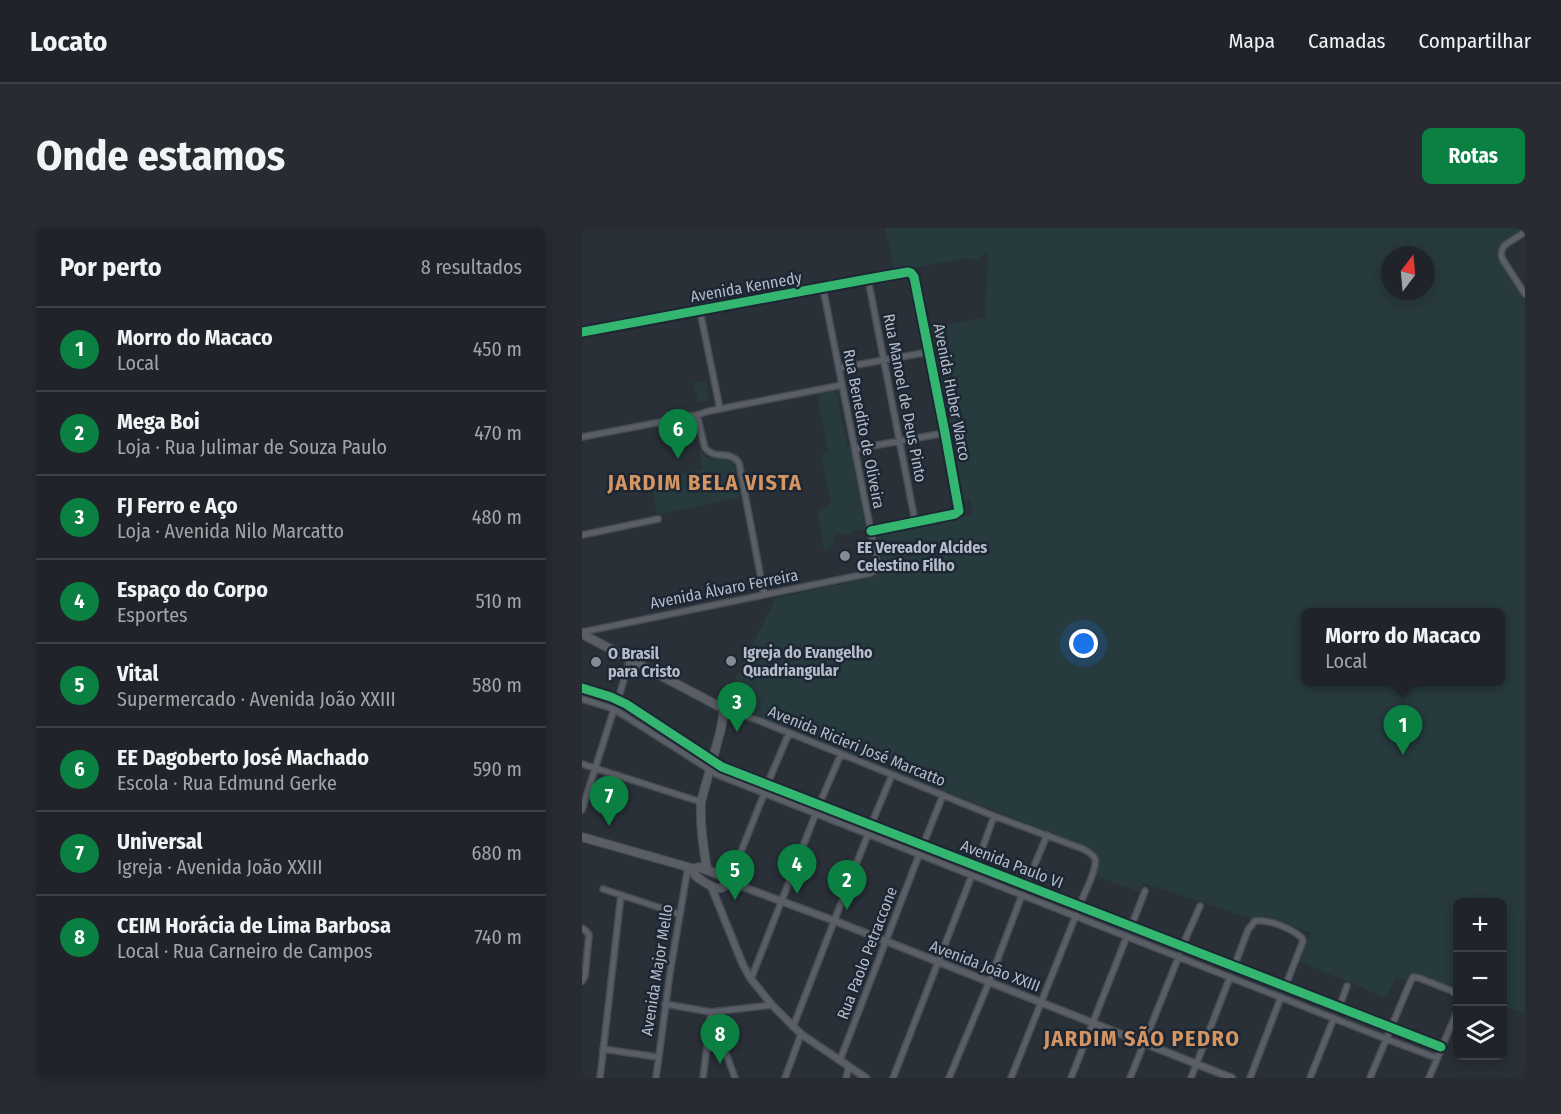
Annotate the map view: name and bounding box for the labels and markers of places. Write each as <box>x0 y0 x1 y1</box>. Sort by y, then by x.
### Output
pin: 6 <box>658 410 698 459</box>
place label: EE Vereador Alcides Celestino Filho <box>857 538 987 575</box>
marker: EE Vereador Alcides Celestino Filho <box>838 549 852 563</box>
place label: Igreja do Evangelho Quadriangular <box>743 643 873 680</box>
place label: O Brasil para Cristo <box>608 644 681 681</box>
marker: Igreja do Evangelho Quadriangular <box>724 654 738 668</box>
marker: O Brasil para Cristo <box>589 655 603 669</box>
pin: 3 <box>718 682 756 732</box>
pin: 1 <box>1384 706 1422 755</box>
pin: 7 <box>590 776 628 826</box>
pin: 4 <box>778 844 816 894</box>
pin: 5 <box>716 850 754 900</box>
pin: 2 <box>828 860 866 910</box>
pin: 8 <box>700 1014 740 1064</box>

